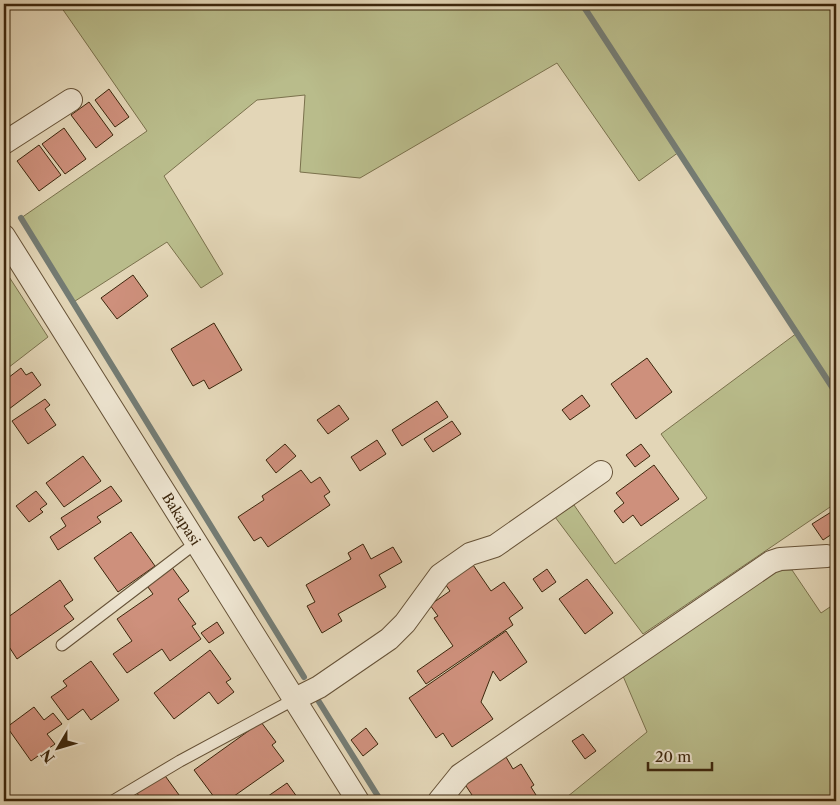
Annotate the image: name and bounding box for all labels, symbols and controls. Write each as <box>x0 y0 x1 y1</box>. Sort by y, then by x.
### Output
street label: Bakapasi <box>158 489 205 549</box>
north arrow <box>32 722 82 772</box>
scale bar <box>648 740 711 772</box>
text: N <box>37 746 59 766</box>
text: 20 m <box>655 747 691 766</box>

